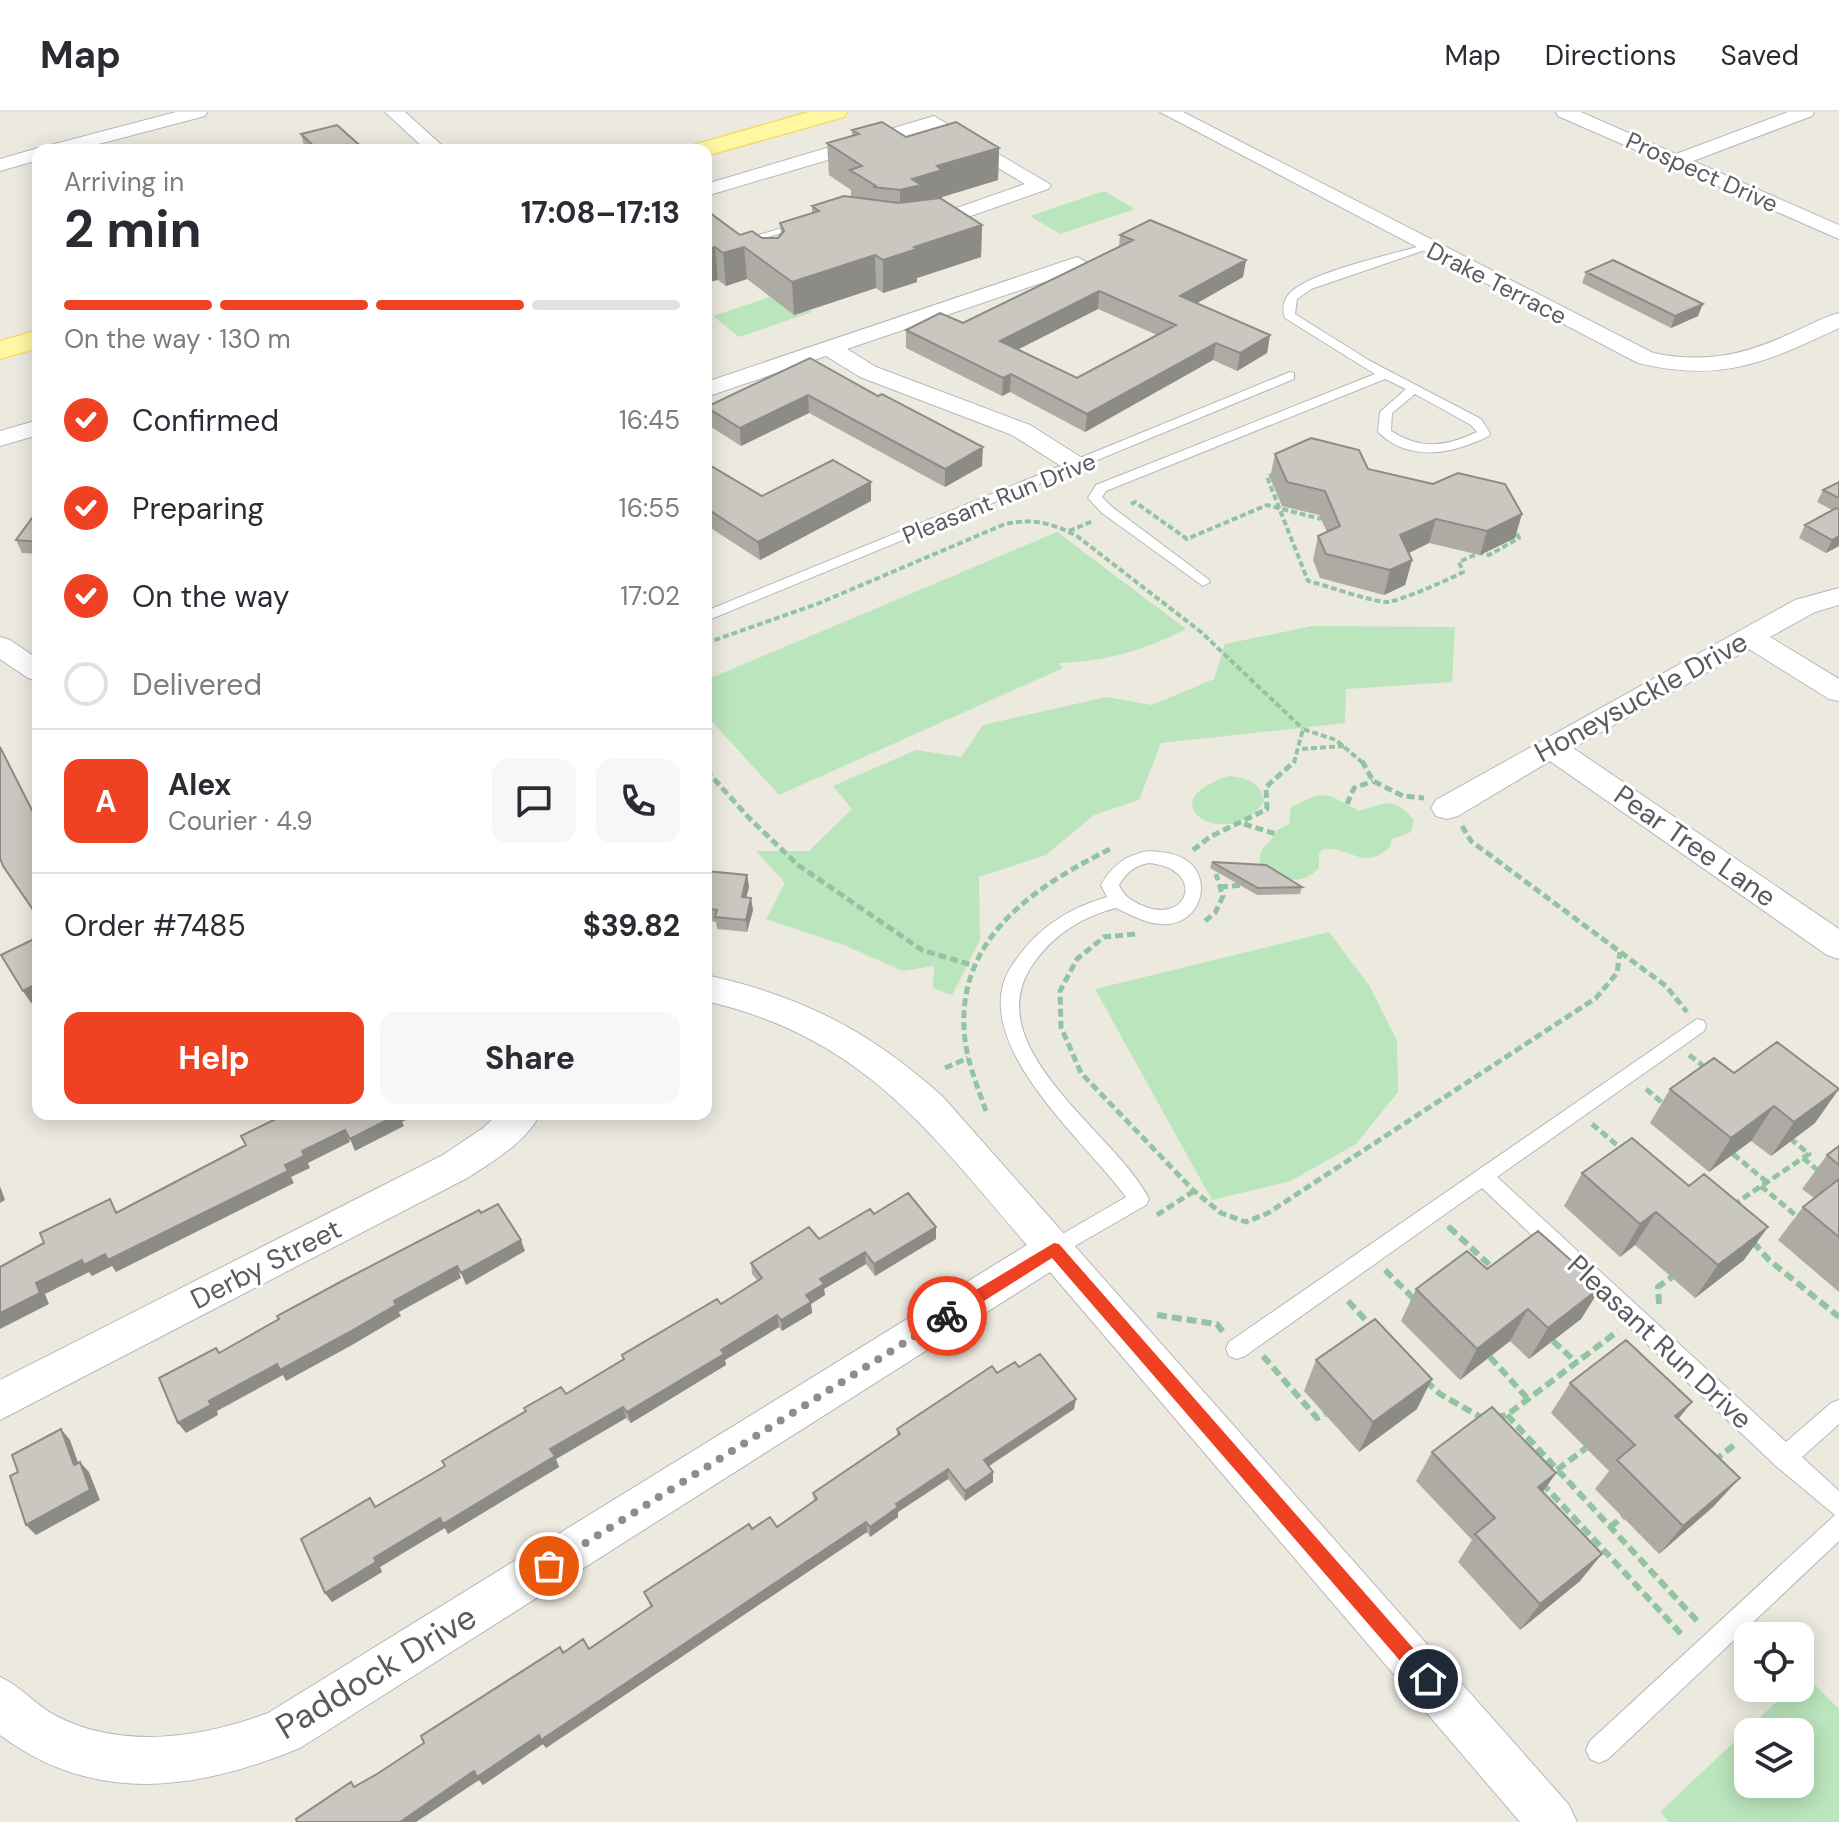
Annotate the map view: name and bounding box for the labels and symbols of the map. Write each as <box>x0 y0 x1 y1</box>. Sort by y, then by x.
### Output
street label: Prospect Drive <box>1621 125 1783 219</box>
street label: Drake Terrace <box>1422 235 1572 331</box>
street label: Pleasant Run Drive <box>898 445 1100 551</box>
street label: Honeysuckle Drive <box>1528 623 1754 771</box>
street label: Pear Tree Lane <box>1607 776 1783 916</box>
street label: Derby Street <box>184 1210 348 1318</box>
street label: Pleasant Run Drive <box>1560 1247 1760 1437</box>
courier <box>907 1276 987 1356</box>
pin <box>515 1532 583 1600</box>
street label: Paddock Drive <box>267 1594 485 1750</box>
pin <box>1394 1645 1462 1713</box>

